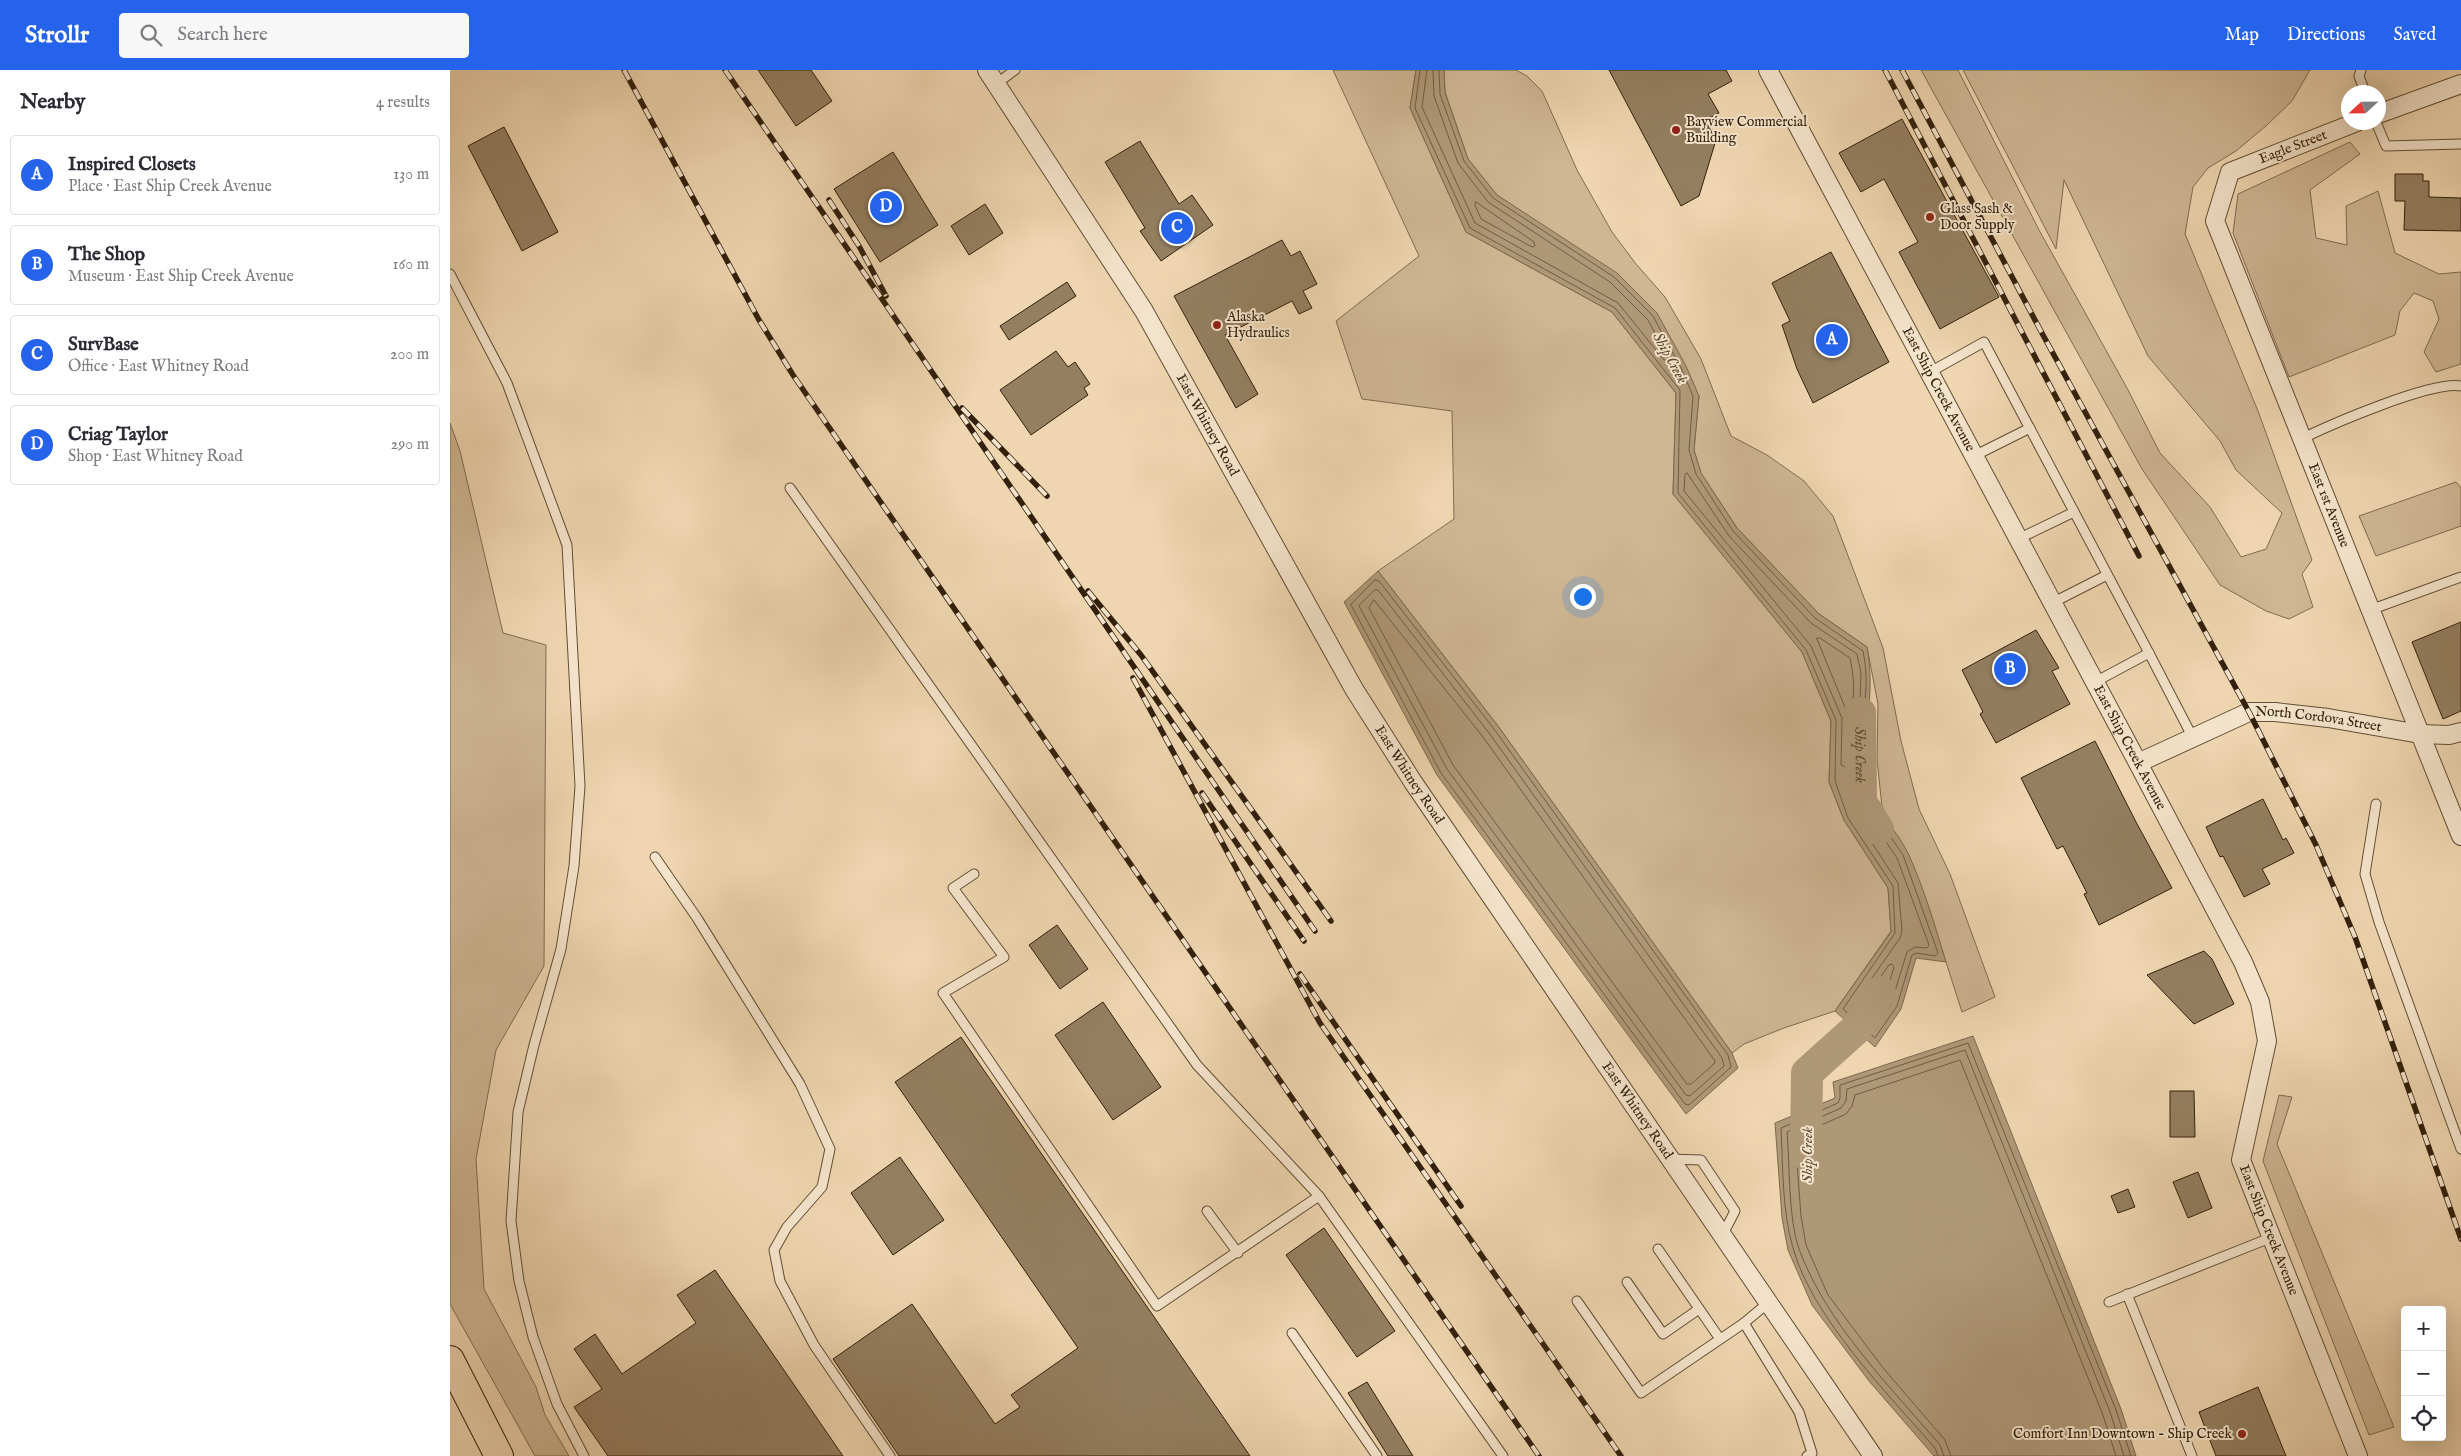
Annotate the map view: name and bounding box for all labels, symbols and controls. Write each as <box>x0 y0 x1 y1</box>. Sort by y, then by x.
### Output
search box <box>119 13 469 58</box>
text: Strollr <box>25 20 89 51</box>
icon: search <box>137 21 165 49</box>
text: Search here <box>177 23 268 47</box>
text: Map <box>2225 24 2259 47</box>
text: Directions <box>2287 24 2365 47</box>
text: Saved <box>2393 24 2436 47</box>
north arrow <box>2341 85 2386 130</box>
text: Nearby <box>20 89 85 116</box>
text: 4 results <box>376 93 430 113</box>
place label: Bayview Commercial Building <box>1686 113 1807 147</box>
marker: Bayview Commercial Building <box>1670 124 1682 136</box>
street label: Eagle Street <box>2256 126 2330 168</box>
text: Inspired Closets <box>68 153 196 177</box>
text: A <box>32 165 42 185</box>
text: 130 m <box>393 165 429 185</box>
text: Place · East Ship Creek Avenue <box>68 177 272 197</box>
pin: D <box>870 188 902 226</box>
place label: Glass Sash & Door Supply <box>1940 200 2015 234</box>
pin: C <box>1161 209 1193 247</box>
marker: Glass Sash & Door Supply <box>1924 211 1936 223</box>
text: The Shop <box>68 243 145 267</box>
text: B <box>32 255 42 275</box>
text: 160 m <box>393 255 429 275</box>
text: Museum · East Ship Creek Avenue <box>68 267 294 287</box>
place label: Alaska Hydraulics <box>1226 308 1290 342</box>
marker: Alaska Hydraulics <box>1211 319 1223 331</box>
pin: A <box>1816 321 1848 359</box>
street label: East Ship Creek Avenue <box>1898 324 1979 455</box>
water label: Ship Creek <box>1648 329 1692 387</box>
text: SurvBase <box>68 333 139 357</box>
text: C <box>31 345 43 365</box>
text: 200 m <box>390 345 429 365</box>
text: Office · East Whitney Road <box>68 357 249 377</box>
street label: East Whitney Road <box>1172 371 1243 480</box>
text: Criag Taylor <box>68 423 168 447</box>
text: D <box>31 435 43 455</box>
text: 290 m <box>391 435 429 455</box>
text: Shop · East Whitney Road <box>68 447 243 467</box>
street label: East 1st Avenue <box>2304 461 2354 551</box>
your location <box>1570 584 1596 610</box>
pin: B <box>1994 650 2026 688</box>
street label: East Ship Creek Avenue <box>2089 682 2170 814</box>
street label: North Cordova Street <box>2255 703 2383 736</box>
street label: East Whitney Road <box>1370 722 1448 828</box>
water label: Ship Creek <box>1851 727 1870 783</box>
street label: East Whitney Road <box>1598 1058 1677 1163</box>
water label: Ship Creek <box>1798 1127 1817 1183</box>
street label: East Ship Creek Avenue <box>2235 1162 2303 1299</box>
map controls <box>2401 1306 2446 1441</box>
button: + <box>2401 1306 2446 1351</box>
button: − <box>2401 1351 2446 1396</box>
button: locate <box>2401 1396 2446 1441</box>
place label: Comfort Inn Downtown - Ship Creek <box>2013 1425 2232 1443</box>
marker: Comfort Inn Downtown - Ship Creek <box>2236 1428 2248 1440</box>

